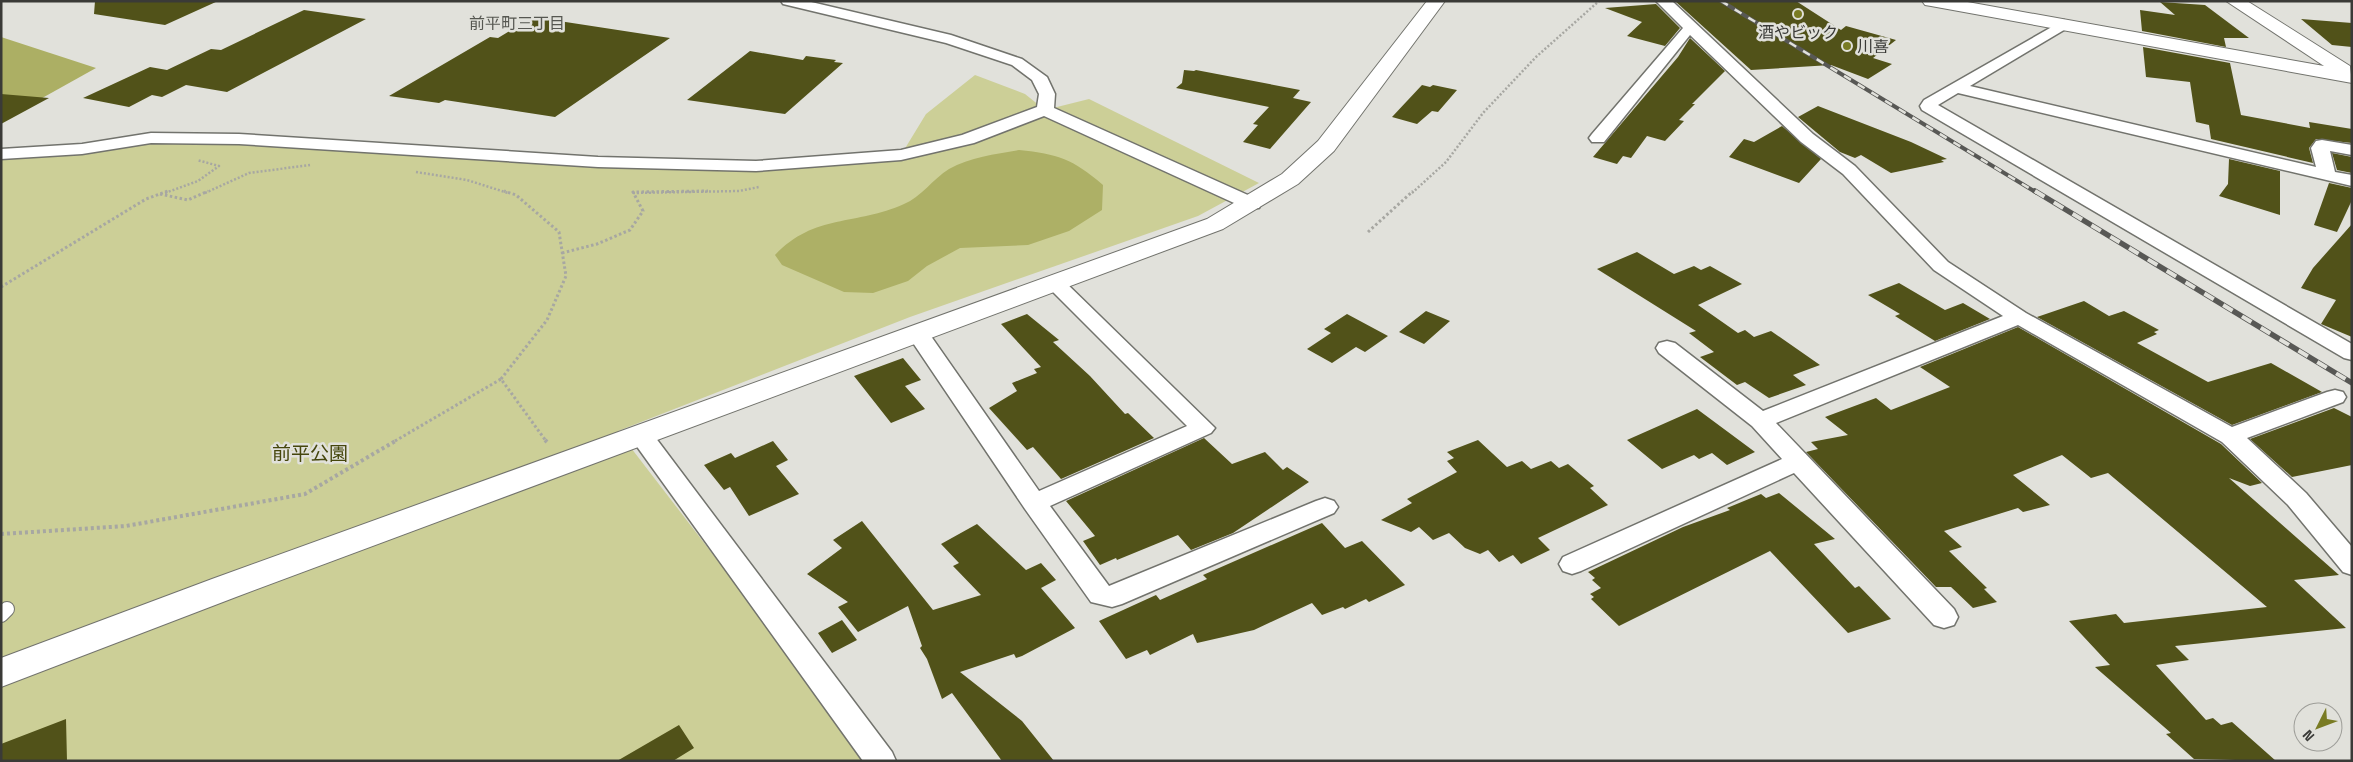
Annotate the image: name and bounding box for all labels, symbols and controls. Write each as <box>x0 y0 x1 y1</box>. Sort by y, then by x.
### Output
marker: 酒やビック <box>1792 8 1804 20</box>
district label: 前平町三丁目 <box>469 13 565 34</box>
place label: 酒やビック <box>1758 22 1838 43</box>
place label: 川喜 <box>1857 36 1889 57</box>
marker: 川喜 <box>1841 40 1853 52</box>
park label: 前平公園 <box>272 441 348 466</box>
north arrow <box>2293 702 2343 752</box>
text: N <box>2299 726 2318 745</box>

